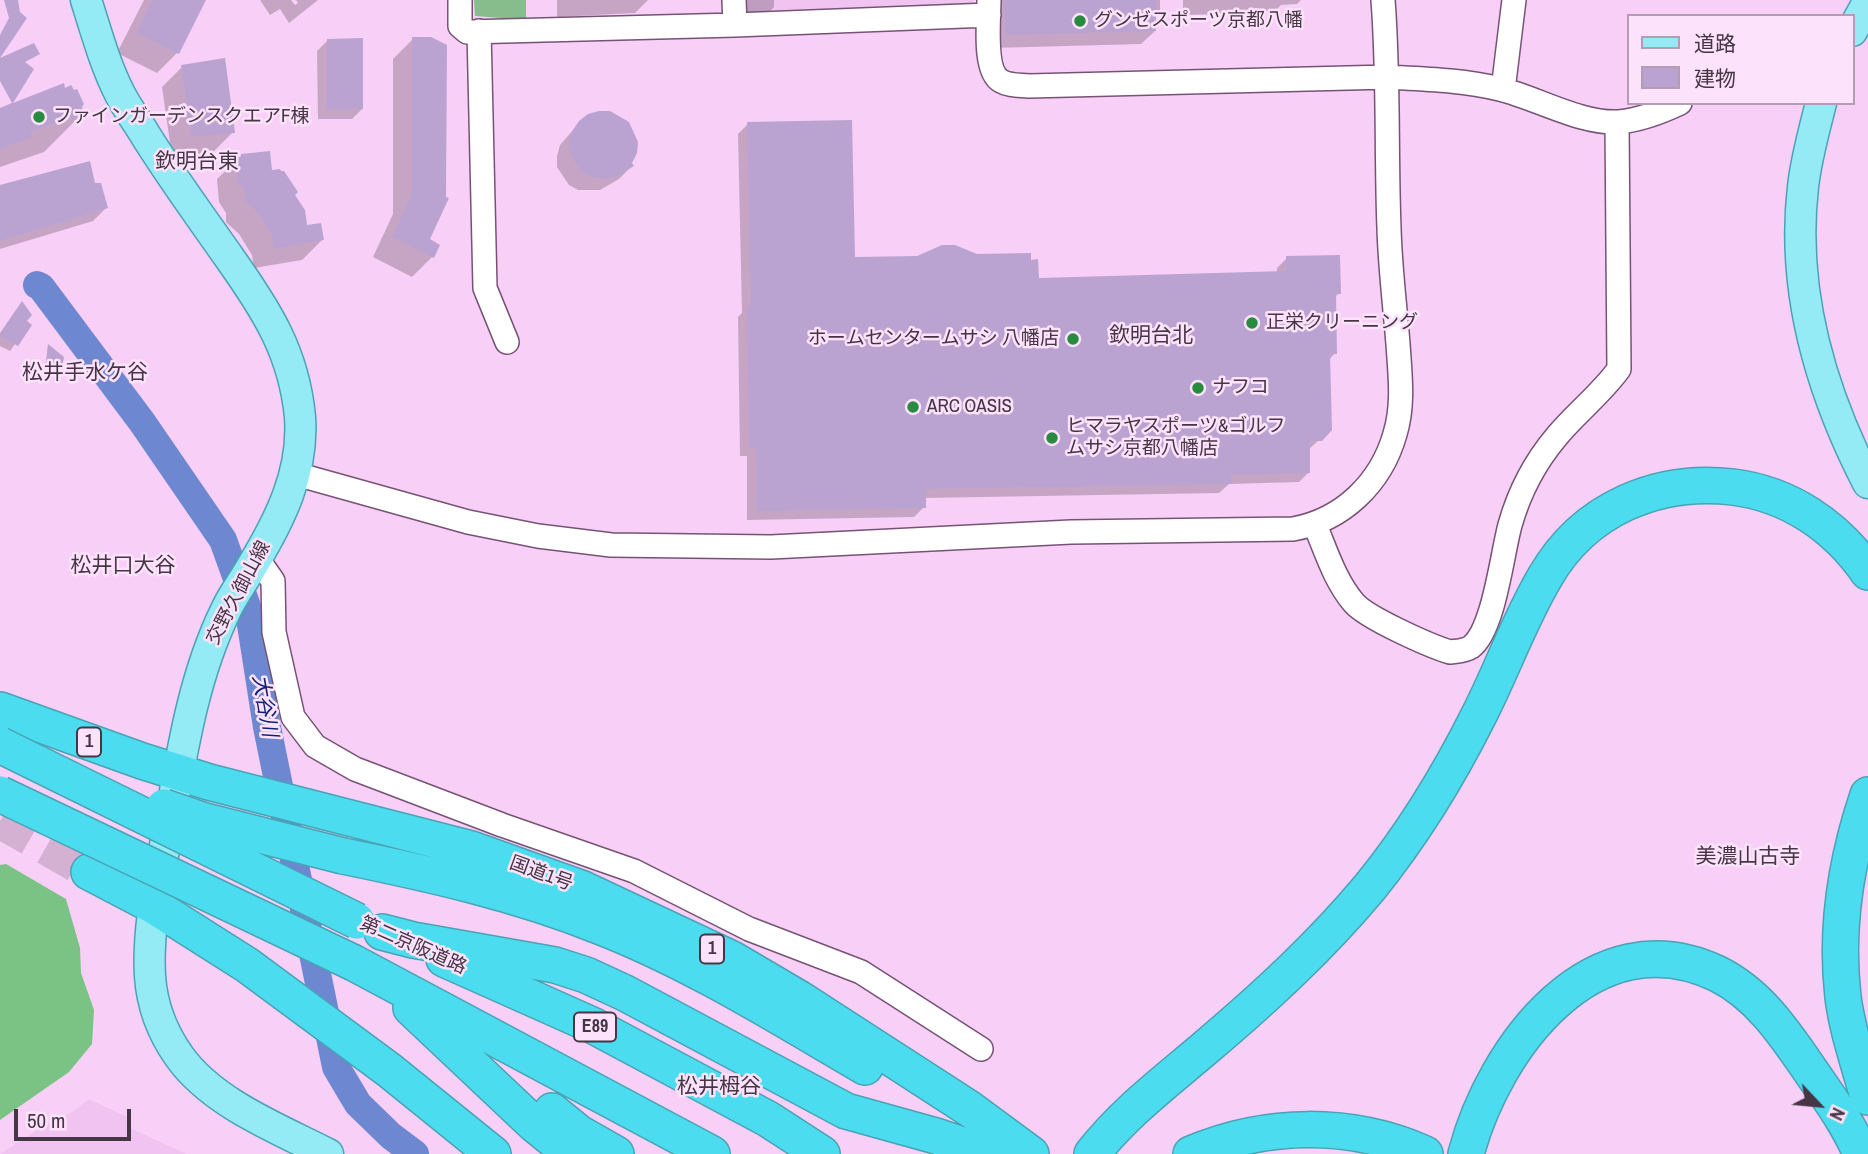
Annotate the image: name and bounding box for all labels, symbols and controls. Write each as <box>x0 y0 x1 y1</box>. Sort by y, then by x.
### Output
place label: グンゼスポーツ京都八幡 <box>1094 10 1303 32</box>
marker: グンゼスポーツ京都八幡 <box>1072 13 1088 29</box>
legend <box>1626 14 1854 105</box>
text: 道路 <box>1694 29 1736 58</box>
text: 建物 <box>1694 64 1736 93</box>
place label: ファインガーデンスクエアF棟 <box>53 106 310 128</box>
marker: ファインガーデンスクエアF棟 <box>31 109 47 125</box>
district label: 欽明台東 <box>155 149 239 175</box>
place label: 正栄クリーニング <box>1266 312 1418 334</box>
marker: 正栄クリーニング <box>1244 315 1260 331</box>
district label: 欽明台北 <box>1109 323 1193 349</box>
place label: ホームセンタームサシ 八幡店 <box>808 328 1059 350</box>
marker: ホームセンタームサシ 八幡店 <box>1065 331 1081 347</box>
district label: 松井手水ケ谷 <box>22 360 148 386</box>
place label: ナフコ <box>1212 377 1269 399</box>
marker: ナフコ <box>1190 380 1206 396</box>
place label: ARC OASIS <box>927 396 1012 418</box>
marker: ARC OASIS <box>905 399 921 415</box>
place label: ヒマラヤスポーツ&ゴルフ ムサシ京都八幡店 <box>1066 416 1285 460</box>
marker: ヒマラヤスポーツ&ゴルフ ムサシ京都八幡店 <box>1044 430 1060 446</box>
street label: 交野久御山線 <box>202 537 276 649</box>
district label: 松井口大谷 <box>71 553 175 579</box>
water label: 大谷川 <box>246 673 282 739</box>
road number: 1 <box>77 728 101 756</box>
district label: 美濃山古寺 <box>1696 844 1800 870</box>
street label: 国道1号 <box>506 852 576 896</box>
street label: 第二京阪道路 <box>356 912 470 980</box>
road number: 1 <box>700 934 724 964</box>
road number: E89 <box>574 1012 616 1042</box>
north arrow <box>1784 1070 1854 1140</box>
district label: 松井栂谷 <box>677 1074 761 1100</box>
scale bar <box>18 1094 135 1138</box>
text: N <box>1824 1103 1852 1125</box>
text: 50 m <box>27 1106 65 1135</box>

